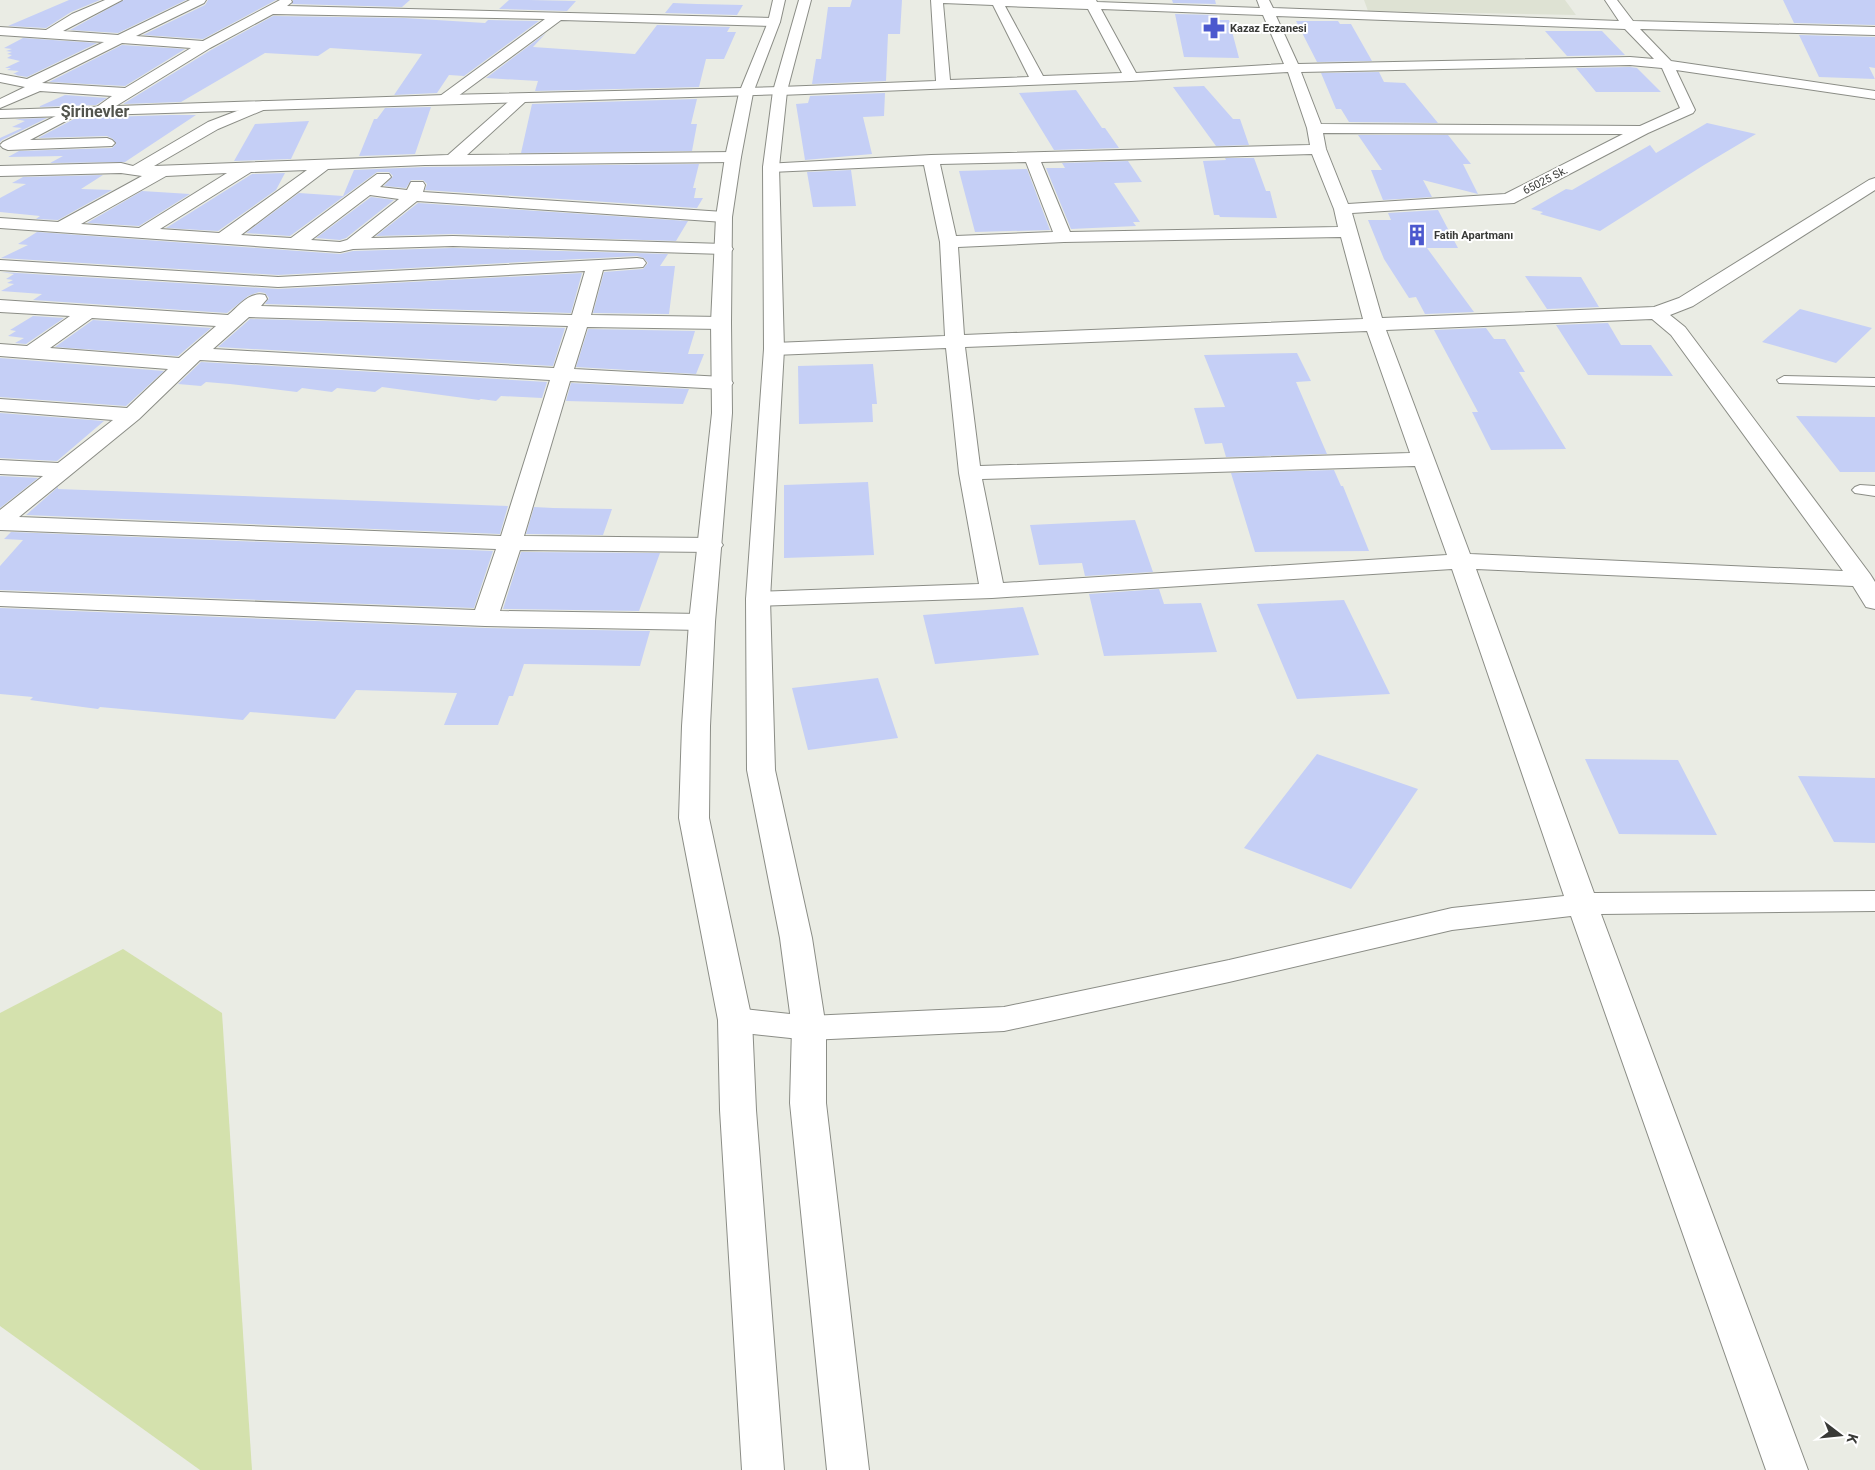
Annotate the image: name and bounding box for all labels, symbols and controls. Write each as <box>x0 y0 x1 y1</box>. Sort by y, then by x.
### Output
pharmacy icon: Kazaz Eczanesi <box>1201 15 1227 41</box>
place label: Kazaz Eczanesi <box>1230 22 1307 35</box>
district label: Şirinevler <box>61 102 129 121</box>
street label: 65025 Sk. <box>1521 164 1570 197</box>
building icon: Fatih Apartmanı <box>1404 222 1430 248</box>
place label: Fatih Apartmanı <box>1434 229 1513 242</box>
north arrow <box>1815 1410 1865 1460</box>
text: K <box>1844 1432 1861 1445</box>

